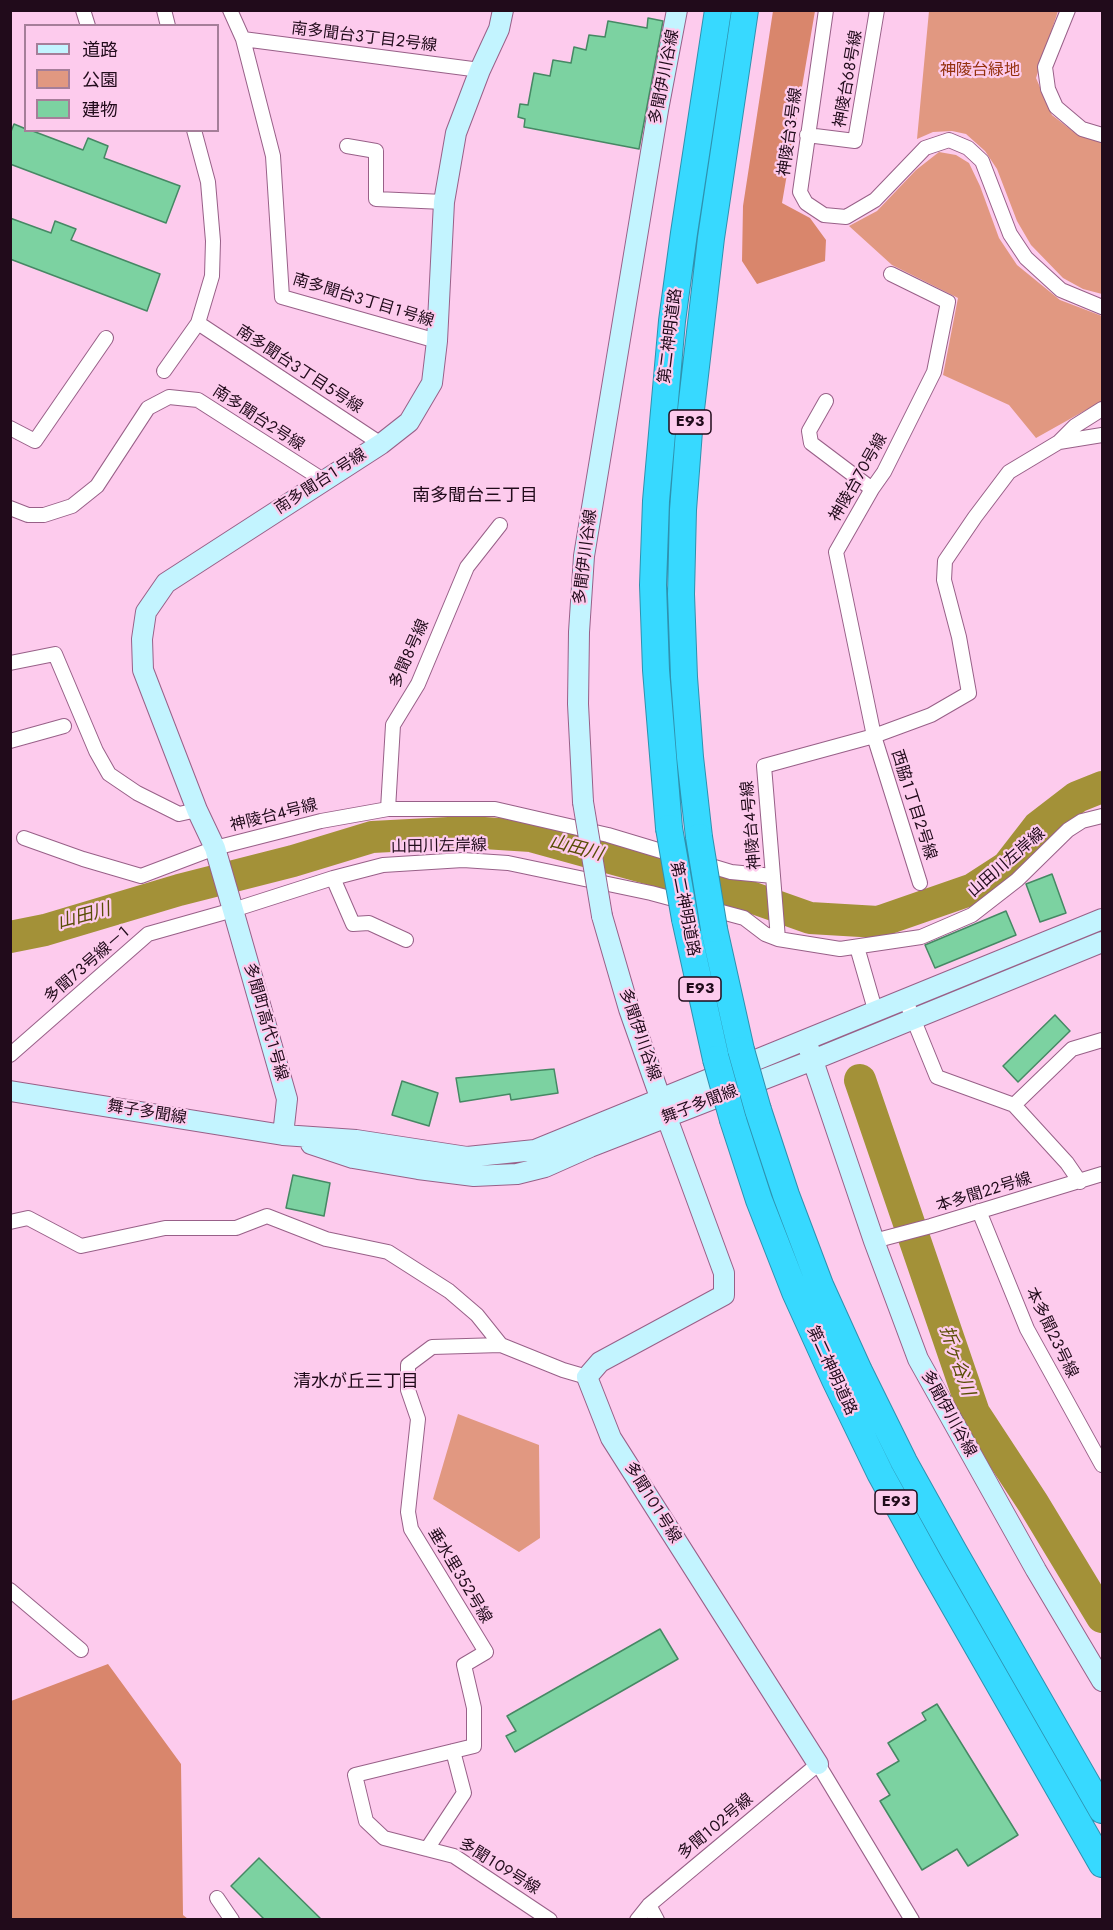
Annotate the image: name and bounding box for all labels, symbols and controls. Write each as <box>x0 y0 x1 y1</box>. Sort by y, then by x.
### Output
street label: 南多聞台３丁目２号線 <box>290 20 438 56</box>
legend <box>24 24 219 132</box>
street label: 多聞伊川谷線 <box>646 28 684 126</box>
street label: 神陵台６８号線 <box>831 29 867 129</box>
text: 道路 <box>82 37 118 63</box>
park label: 神陵台緑地 <box>940 61 1020 81</box>
text: 公園 <box>82 67 118 93</box>
street label: 神陵台３号線 <box>775 86 807 178</box>
text: 建物 <box>82 97 118 123</box>
street label: 南多聞台３丁目１号線 <box>290 270 436 332</box>
street label: 第二神明道路 <box>656 287 686 385</box>
street label: 南多聞台３丁目５号線 <box>232 322 366 418</box>
street label: 南多聞台２号線 <box>209 382 307 456</box>
road number: E93 <box>669 410 711 434</box>
street label: 神陵台７０号線 <box>826 431 892 525</box>
street label: 南多聞台１号線 <box>272 445 370 519</box>
district label: 南多聞台三丁目 <box>412 486 538 508</box>
street label: 多聞伊川谷線 <box>571 508 601 606</box>
street label: 多聞８号線 <box>386 617 434 691</box>
street label: 西脇１丁目２号線 <box>886 748 940 862</box>
street label: 神陵台４号線 <box>739 780 765 870</box>
street label: 神陵台４号線 <box>228 796 320 836</box>
street label: 山田川左岸線 <box>964 824 1050 902</box>
water label: 山田川 <box>547 832 605 866</box>
street label: 山田川左岸線 <box>391 837 487 857</box>
street label: 第二神明道路 <box>665 860 703 958</box>
water label: 山田川 <box>55 900 113 934</box>
street label: 多聞７３号線－１ <box>41 922 135 1008</box>
street label: 多聞町高代１号線 <box>239 961 291 1083</box>
road number: E93 <box>679 977 721 1001</box>
street label: 多聞伊川谷線 <box>614 986 664 1084</box>
street label: 舞子多聞線 <box>659 1082 741 1128</box>
street label: 舞子多聞線 <box>106 1097 188 1129</box>
street label: 本多聞２２号線 <box>934 1169 1034 1217</box>
street label: 本多聞２３号線 <box>1021 1284 1081 1382</box>
street label: 第二神明道路 <box>802 1323 860 1419</box>
water label: 折ヶ谷川 <box>934 1323 978 1399</box>
street label: 多聞伊川谷線 <box>916 1367 980 1461</box>
district label: 清水が丘三丁目 <box>293 1372 419 1394</box>
street label: 多聞１０１号線 <box>620 1459 684 1547</box>
road number: E93 <box>875 1490 917 1514</box>
street label: 垂水里３５２号線 <box>423 1525 495 1627</box>
street label: 多聞１０２号線 <box>675 1790 757 1864</box>
street label: 多聞１０９号線 <box>455 1835 543 1899</box>

